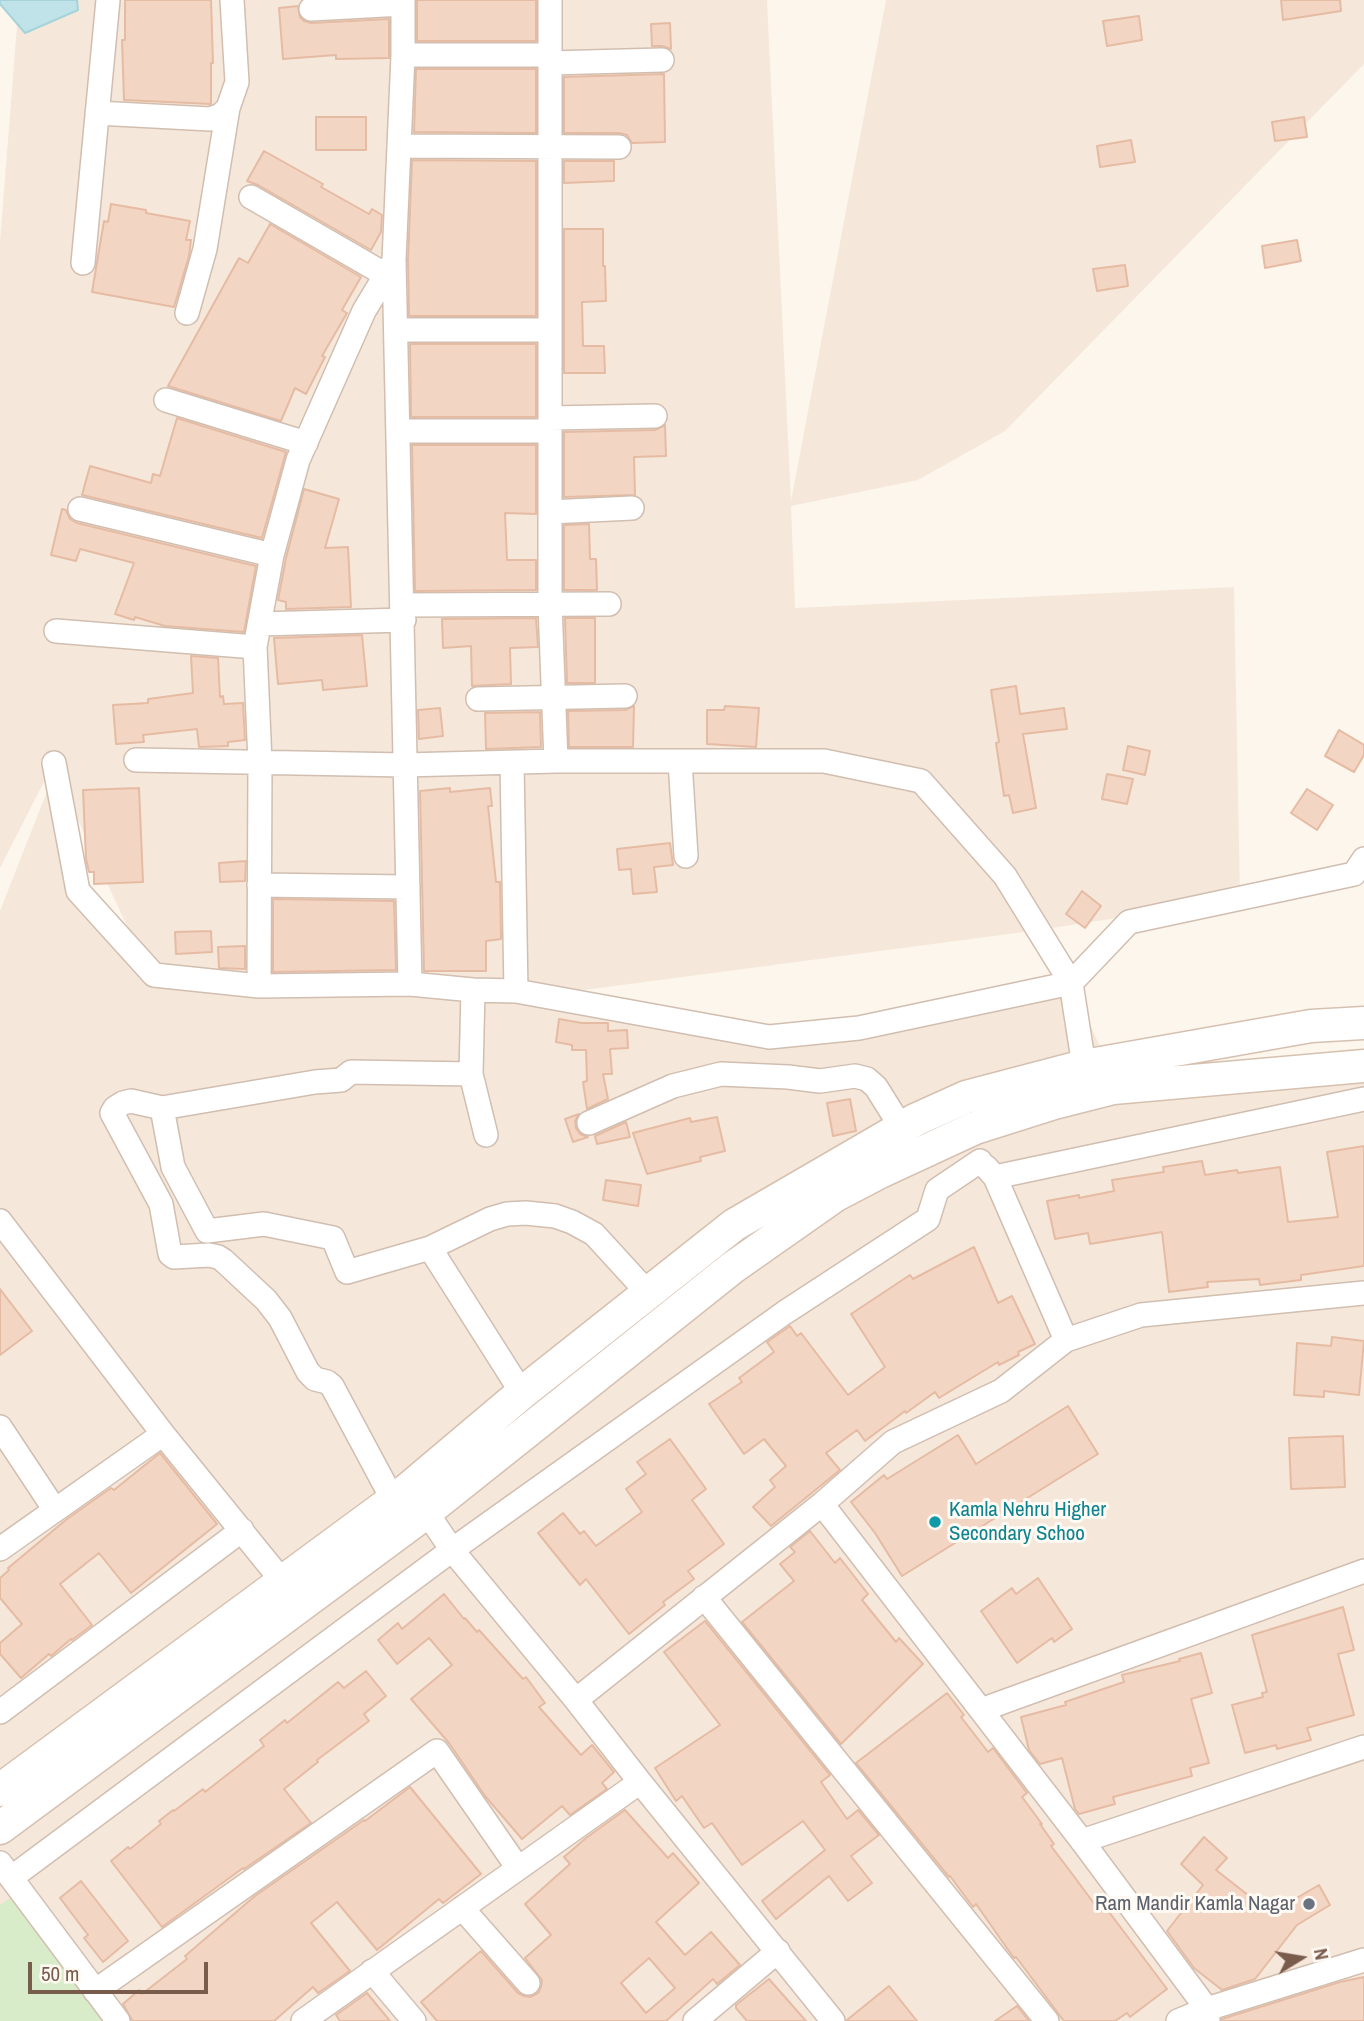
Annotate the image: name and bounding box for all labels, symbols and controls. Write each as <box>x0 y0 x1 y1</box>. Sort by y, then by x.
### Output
place label: Kamla Nehru Higher Secondary Schoo <box>949 1497 1106 1547</box>
marker: Kamla Nehru Higher Secondary Schoo <box>927 1514 943 1530</box>
place label: Ram Mandir Kamla Nagar <box>1095 1891 1295 1917</box>
marker: Ram Mandir Kamla Nagar <box>1301 1896 1317 1912</box>
north arrow <box>1266 1923 1336 1993</box>
text: N <box>1308 1946 1335 1962</box>
scale bar <box>32 1948 212 1992</box>
text: 50 m <box>41 1959 79 1988</box>

